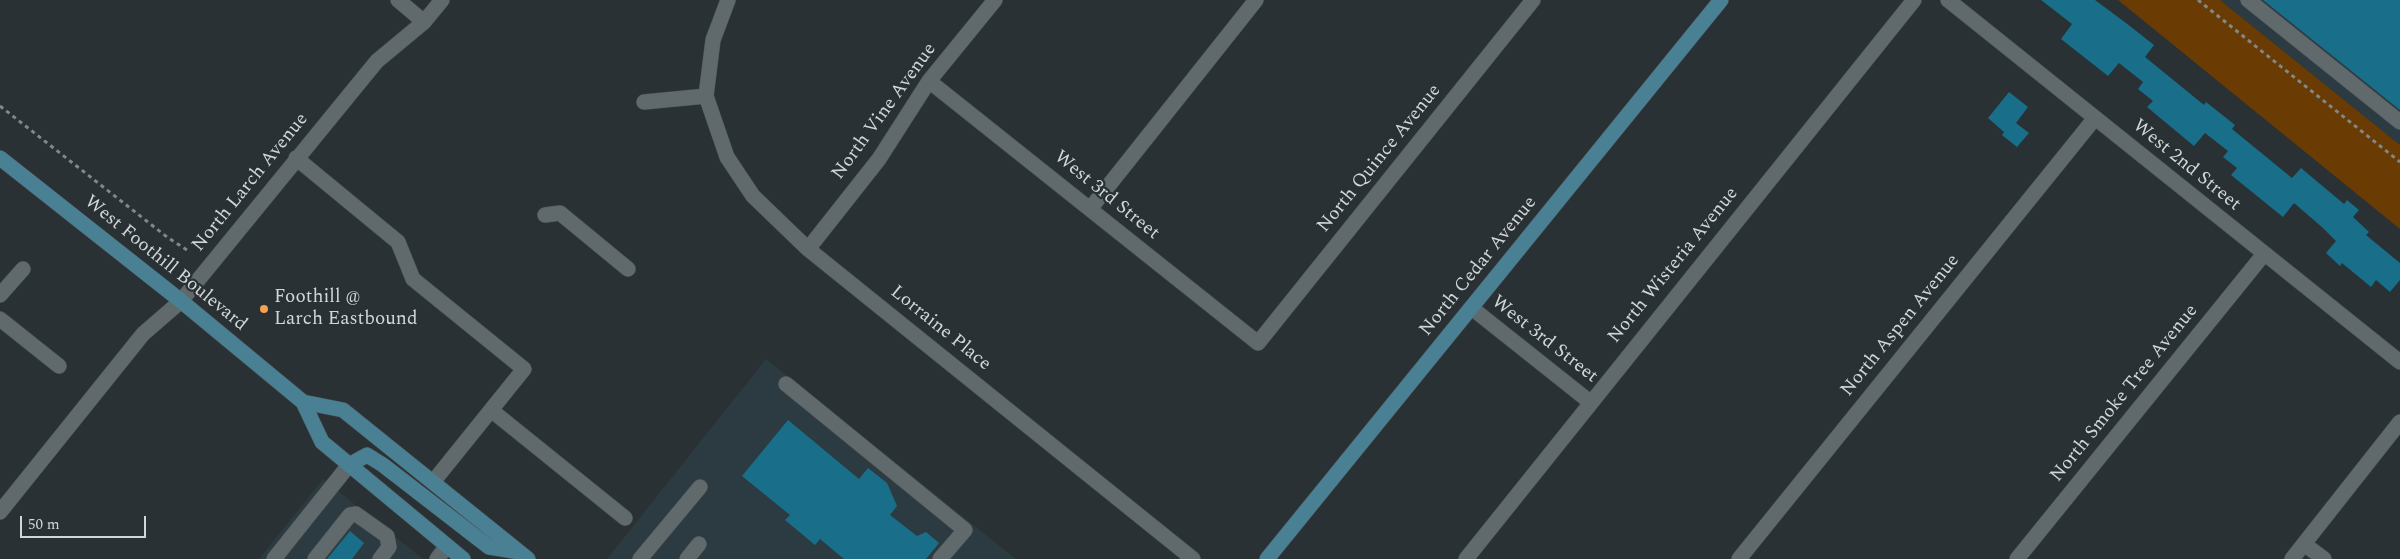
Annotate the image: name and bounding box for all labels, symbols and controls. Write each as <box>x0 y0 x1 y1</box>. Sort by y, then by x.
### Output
street label: North Vine Avenue <box>828 39 942 185</box>
street label: North Quince Avenue <box>1313 80 1447 238</box>
street label: North Larch Avenue <box>188 109 314 257</box>
street label: West 2nd Street <box>2127 115 2245 217</box>
street label: West 3rd Street <box>1049 146 1163 246</box>
street label: North Wisteria Avenue <box>1604 183 1744 349</box>
street label: West Foothill Boulevard <box>79 191 251 337</box>
street label: North Cedar Avenue <box>1416 192 1542 342</box>
street label: North Aspen Avenue <box>1837 250 1965 402</box>
street label: Lorraine Place <box>885 281 995 377</box>
place label: Foothill @ Larch Eastbound <box>274 287 418 331</box>
street label: West 3rd Street <box>1486 291 1602 389</box>
street label: North Smoke Tree Avenue <box>2046 301 2204 487</box>
marker: Foothill @ Larch Eastbound <box>258 303 270 315</box>
scale bar <box>22 506 149 538</box>
text: 50 m <box>28 513 60 536</box>

